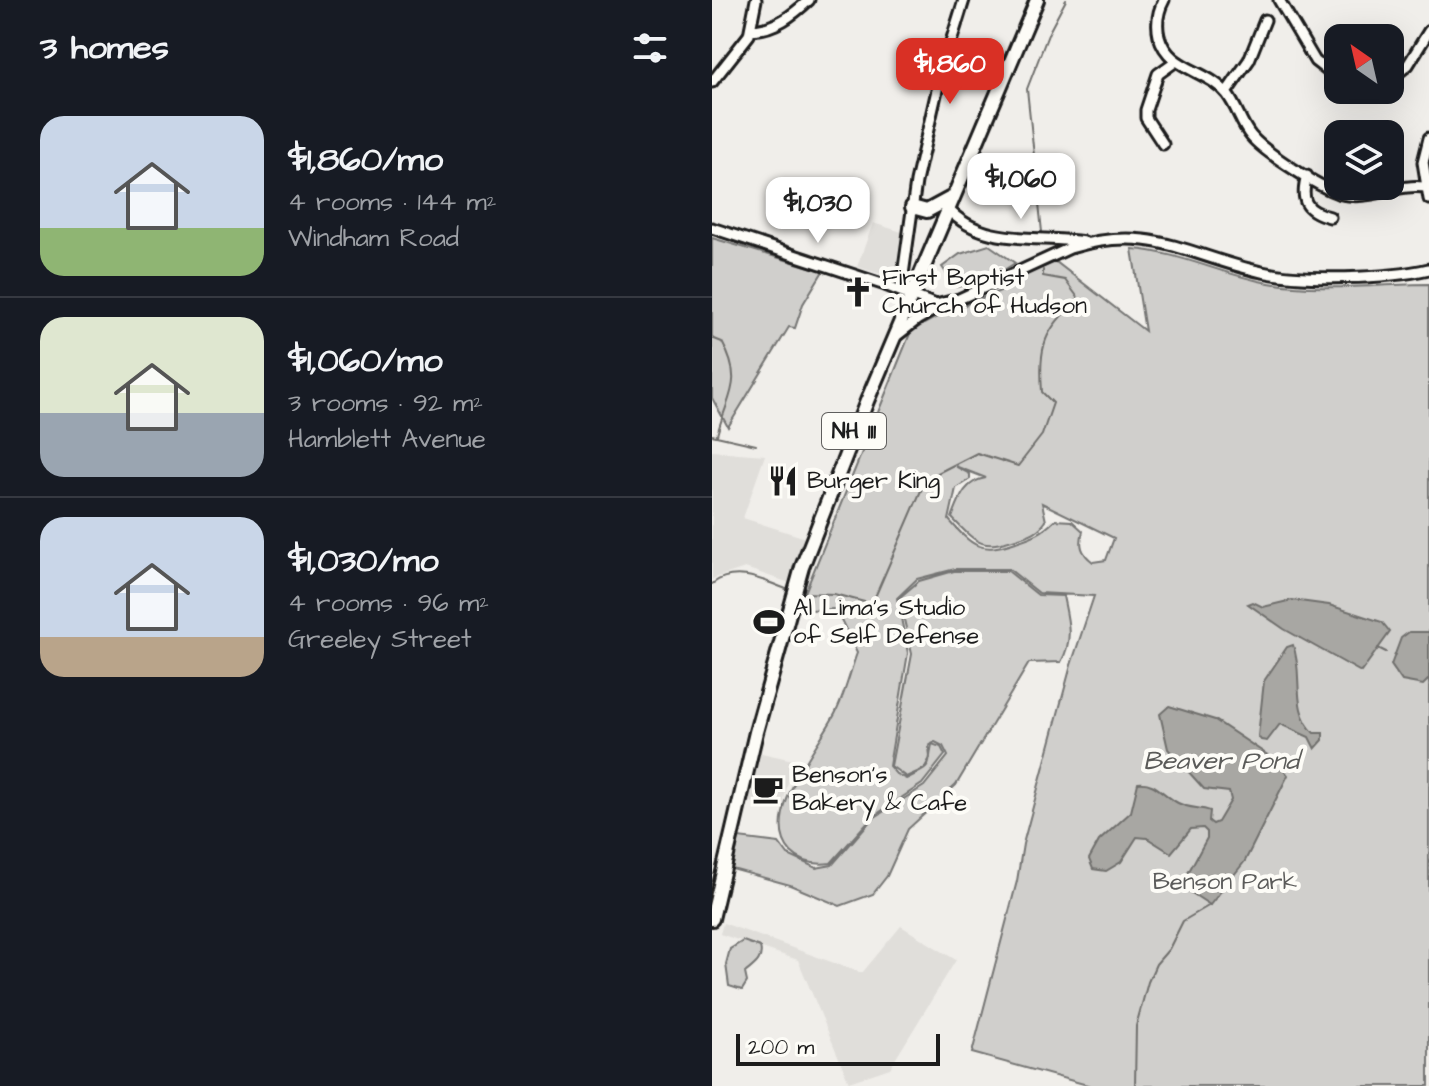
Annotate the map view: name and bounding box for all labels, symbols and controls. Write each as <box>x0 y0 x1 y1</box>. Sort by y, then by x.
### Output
text: 3 homes <box>40 24 169 72</box>
north arrow <box>1324 24 1404 104</box>
map controls <box>1324 24 1404 200</box>
icon: filters <box>628 26 672 70</box>
pin: $1,860 <box>885 38 1015 106</box>
text: $1,860 <box>914 46 986 82</box>
button: layers <box>1324 120 1404 200</box>
text: $1,860/mo <box>288 136 443 184</box>
icon: home <box>104 148 200 244</box>
pin: $1,060 <box>956 153 1086 221</box>
text: $1,060 <box>985 161 1057 197</box>
pin: $1,030 <box>753 177 883 245</box>
text: 4 rooms · 144 m² <box>288 184 497 220</box>
text: $1,030 <box>784 185 852 221</box>
text: Windham Road <box>288 220 459 256</box>
place label: First Baptist Church of Hudson <box>882 261 1087 323</box>
church icon: First Baptist Church of Hudson <box>841 275 875 309</box>
text: $1,060/mo <box>288 337 443 385</box>
icon: home <box>104 349 200 445</box>
text: 3 rooms · 92 m² <box>288 385 483 421</box>
road number: NH 111 <box>822 413 886 449</box>
text: Hamblett Avenue <box>288 421 486 457</box>
restaurant icon: Burger King <box>766 464 800 498</box>
place label: Burger King <box>807 464 940 499</box>
text: $1,030/mo <box>288 537 439 585</box>
icon: home <box>104 549 200 645</box>
text: 4 rooms · 96 m² <box>288 585 489 621</box>
place label: Al Lima's Studio of Self Defense <box>793 591 979 653</box>
sports icon: Al Lima's Studio of Self Defense <box>752 605 786 639</box>
text: Greeley Street <box>288 621 472 657</box>
water label: Beaver Pond <box>1143 743 1303 779</box>
place label: Benson's Bakery & Cafe <box>792 758 967 821</box>
cafe icon: Benson's Bakery & Cafe <box>751 772 785 806</box>
park label: Benson Park <box>1153 865 1298 899</box>
scale bar <box>736 1030 940 1066</box>
text: 200 m <box>748 1032 814 1063</box>

